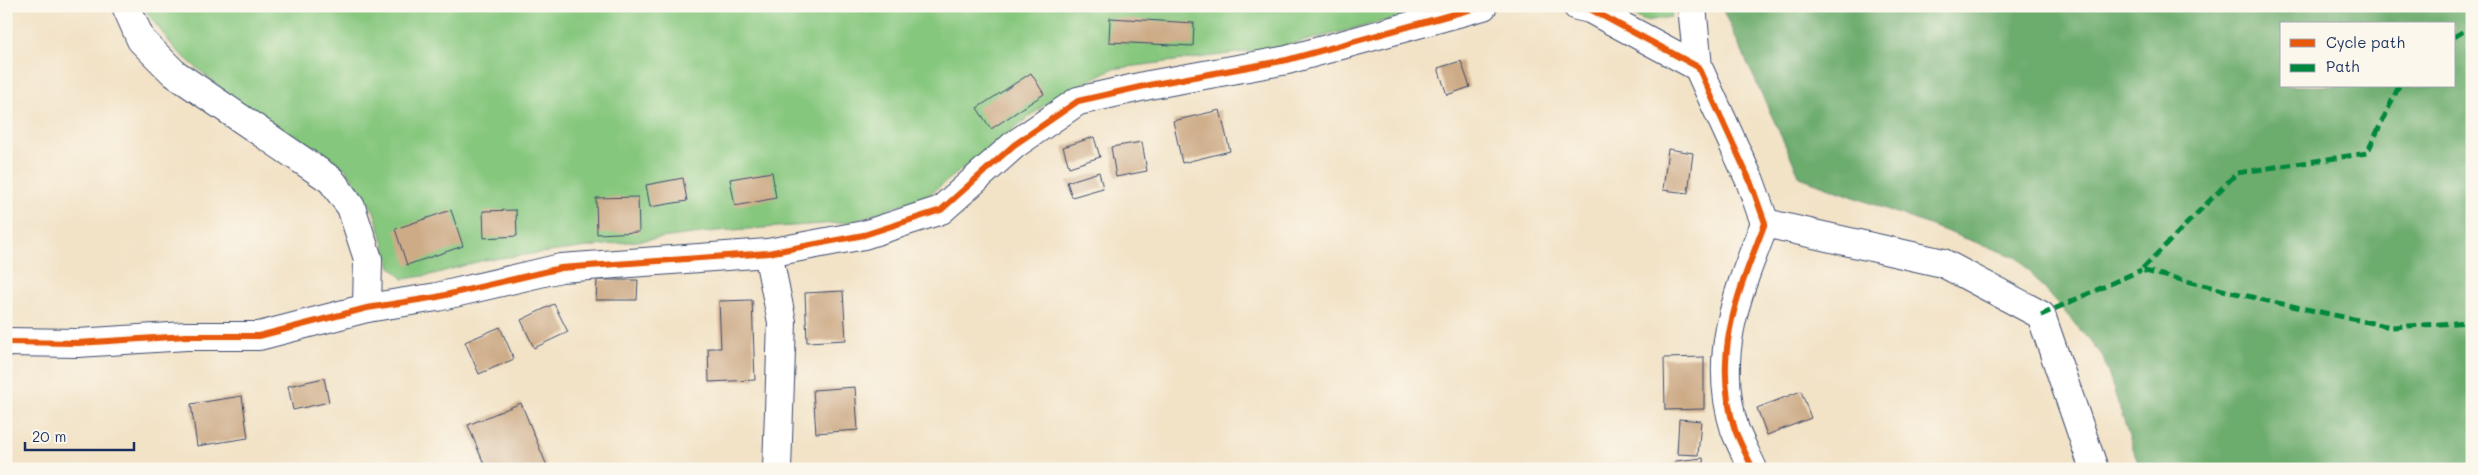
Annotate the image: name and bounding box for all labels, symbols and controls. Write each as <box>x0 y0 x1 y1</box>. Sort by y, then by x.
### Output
legend <box>2280 22 2456 88</box>
text: Cycle path <box>2326 32 2405 52</box>
text: Path <box>2326 56 2360 76</box>
scale bar <box>25 420 134 452</box>
text: 20 m <box>32 426 66 446</box>

